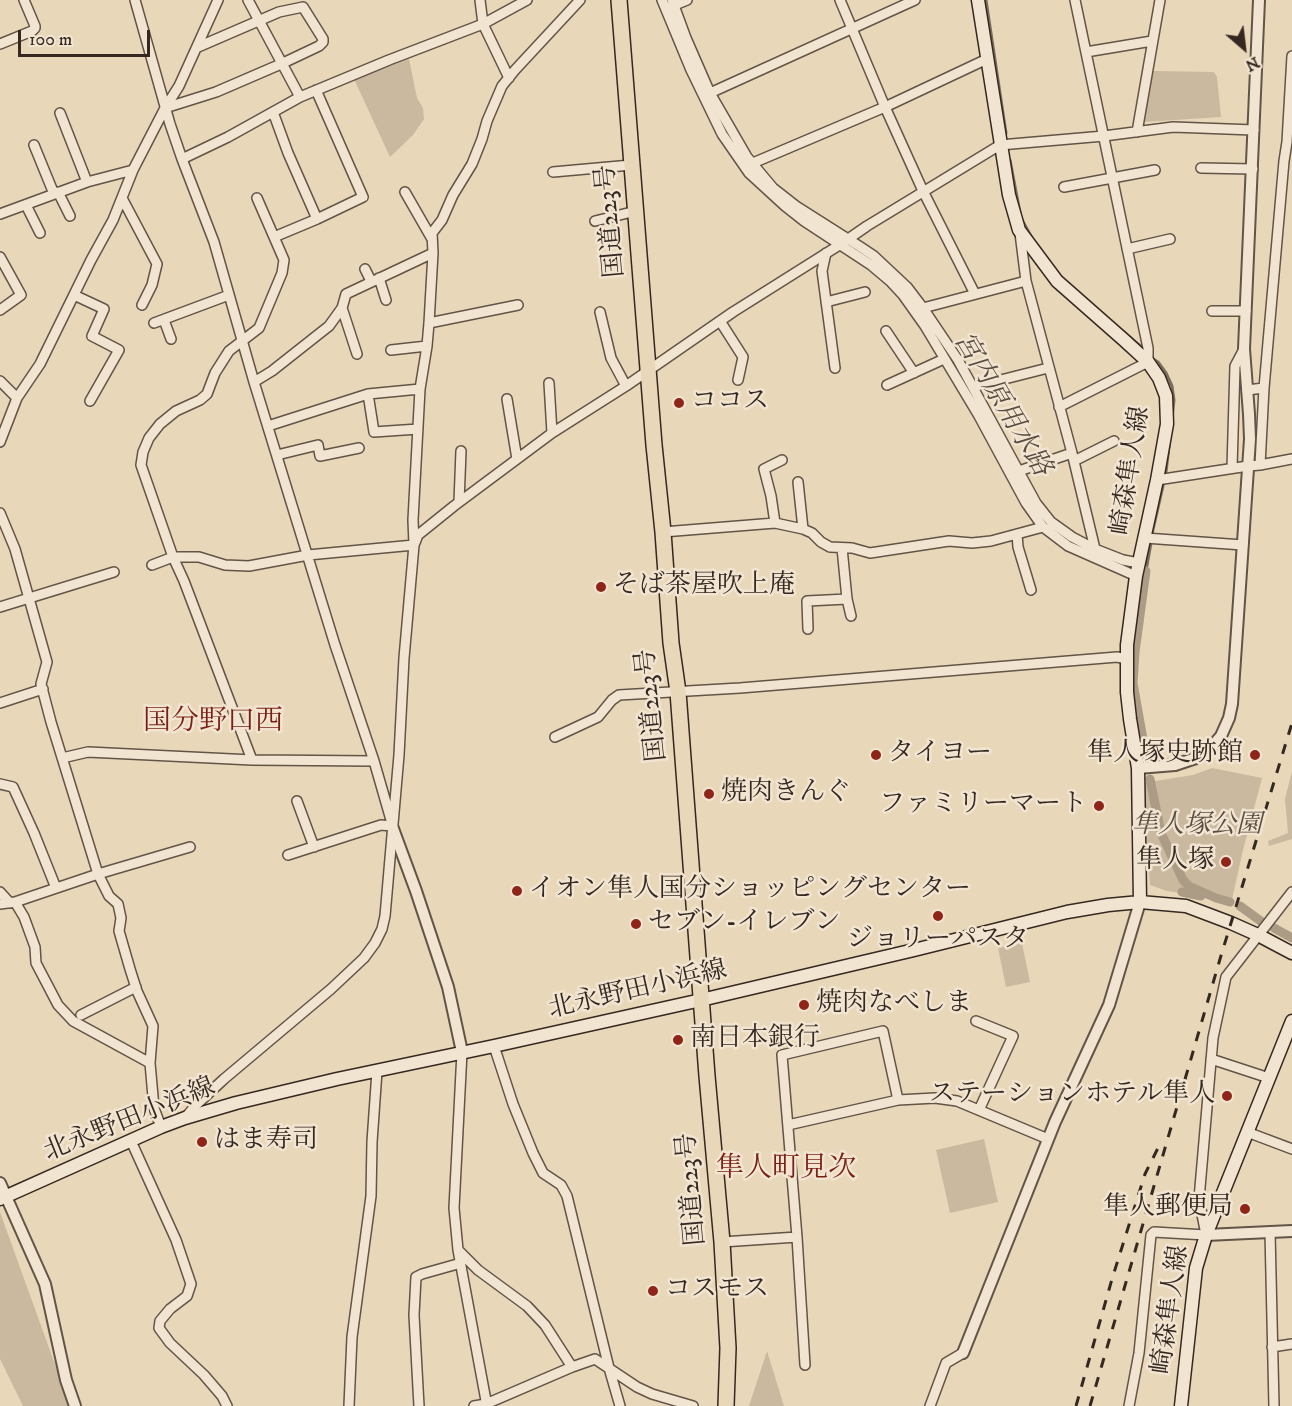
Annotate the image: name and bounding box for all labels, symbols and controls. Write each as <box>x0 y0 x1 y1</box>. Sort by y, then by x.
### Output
scale bar <box>21 18 153 56</box>
north arrow <box>1214 18 1274 78</box>
text: 100 m <box>29 29 72 51</box>
text: N <box>1242 52 1263 76</box>
street label: 国道223号 <box>592 163 632 279</box>
water label: 宮内原用水路 <box>945 327 1057 483</box>
place label: ココス <box>691 387 769 419</box>
marker: ココス <box>672 396 686 410</box>
street label: 崎森隼人線 <box>1106 404 1158 538</box>
place label: そば茶屋吹上庵 <box>613 571 795 603</box>
marker: そば茶屋吹上庵 <box>594 580 608 594</box>
street label: 国道223号 <box>632 647 674 763</box>
district label: 国分野口西 <box>143 706 283 740</box>
place label: タイヨー <box>888 739 992 771</box>
place label: 隼人塚史跡館 <box>1087 739 1243 771</box>
marker: タイヨー <box>869 748 883 762</box>
marker: 隼人塚史跡館 <box>1248 748 1262 762</box>
place label: 焼肉きんぐ <box>721 778 851 810</box>
marker: 焼肉きんぐ <box>702 787 716 801</box>
place label: ファミリーマート <box>879 790 1087 822</box>
marker: ファミリーマート <box>1092 799 1106 813</box>
park label: 隼人塚公園 <box>1132 811 1262 843</box>
place label: 隼人塚 <box>1136 846 1214 878</box>
marker: 隼人塚 <box>1219 855 1233 869</box>
place label: イオン隼人国分ショッピングセンター <box>529 875 971 907</box>
marker: イオン隼人国分ショッピングセンター <box>510 884 524 898</box>
place label: セブン-イレブン <box>648 908 841 940</box>
marker: ジョリーパスタ <box>931 909 945 923</box>
marker: セブン-イレブン <box>629 917 643 931</box>
place label: ジョリーパスタ <box>847 925 1029 957</box>
street label: 北永野田小浜線 <box>546 955 730 1027</box>
place label: 焼肉なべしま <box>816 989 972 1021</box>
marker: 焼肉なべしま <box>797 998 811 1012</box>
place label: 南日本銀行 <box>690 1024 820 1056</box>
marker: 南日本銀行 <box>671 1033 685 1047</box>
street label: 北永野田小浜線 <box>40 1072 220 1170</box>
place label: ステーションホテル隼人 <box>929 1080 1215 1112</box>
marker: ステーションホテル隼人 <box>1220 1089 1234 1103</box>
place label: はま寿司 <box>214 1126 318 1158</box>
street label: 国道223号 <box>673 1131 713 1247</box>
marker: はま寿司 <box>195 1135 209 1149</box>
district label: 隼人町見次 <box>716 1153 856 1187</box>
place label: 隼人郵便局 <box>1103 1193 1233 1225</box>
marker: 隼人郵便局 <box>1238 1202 1252 1216</box>
street label: 崎森隼人線 <box>1148 1243 1196 1377</box>
place label: コスモス <box>665 1275 769 1307</box>
marker: コスモス <box>646 1284 660 1298</box>

